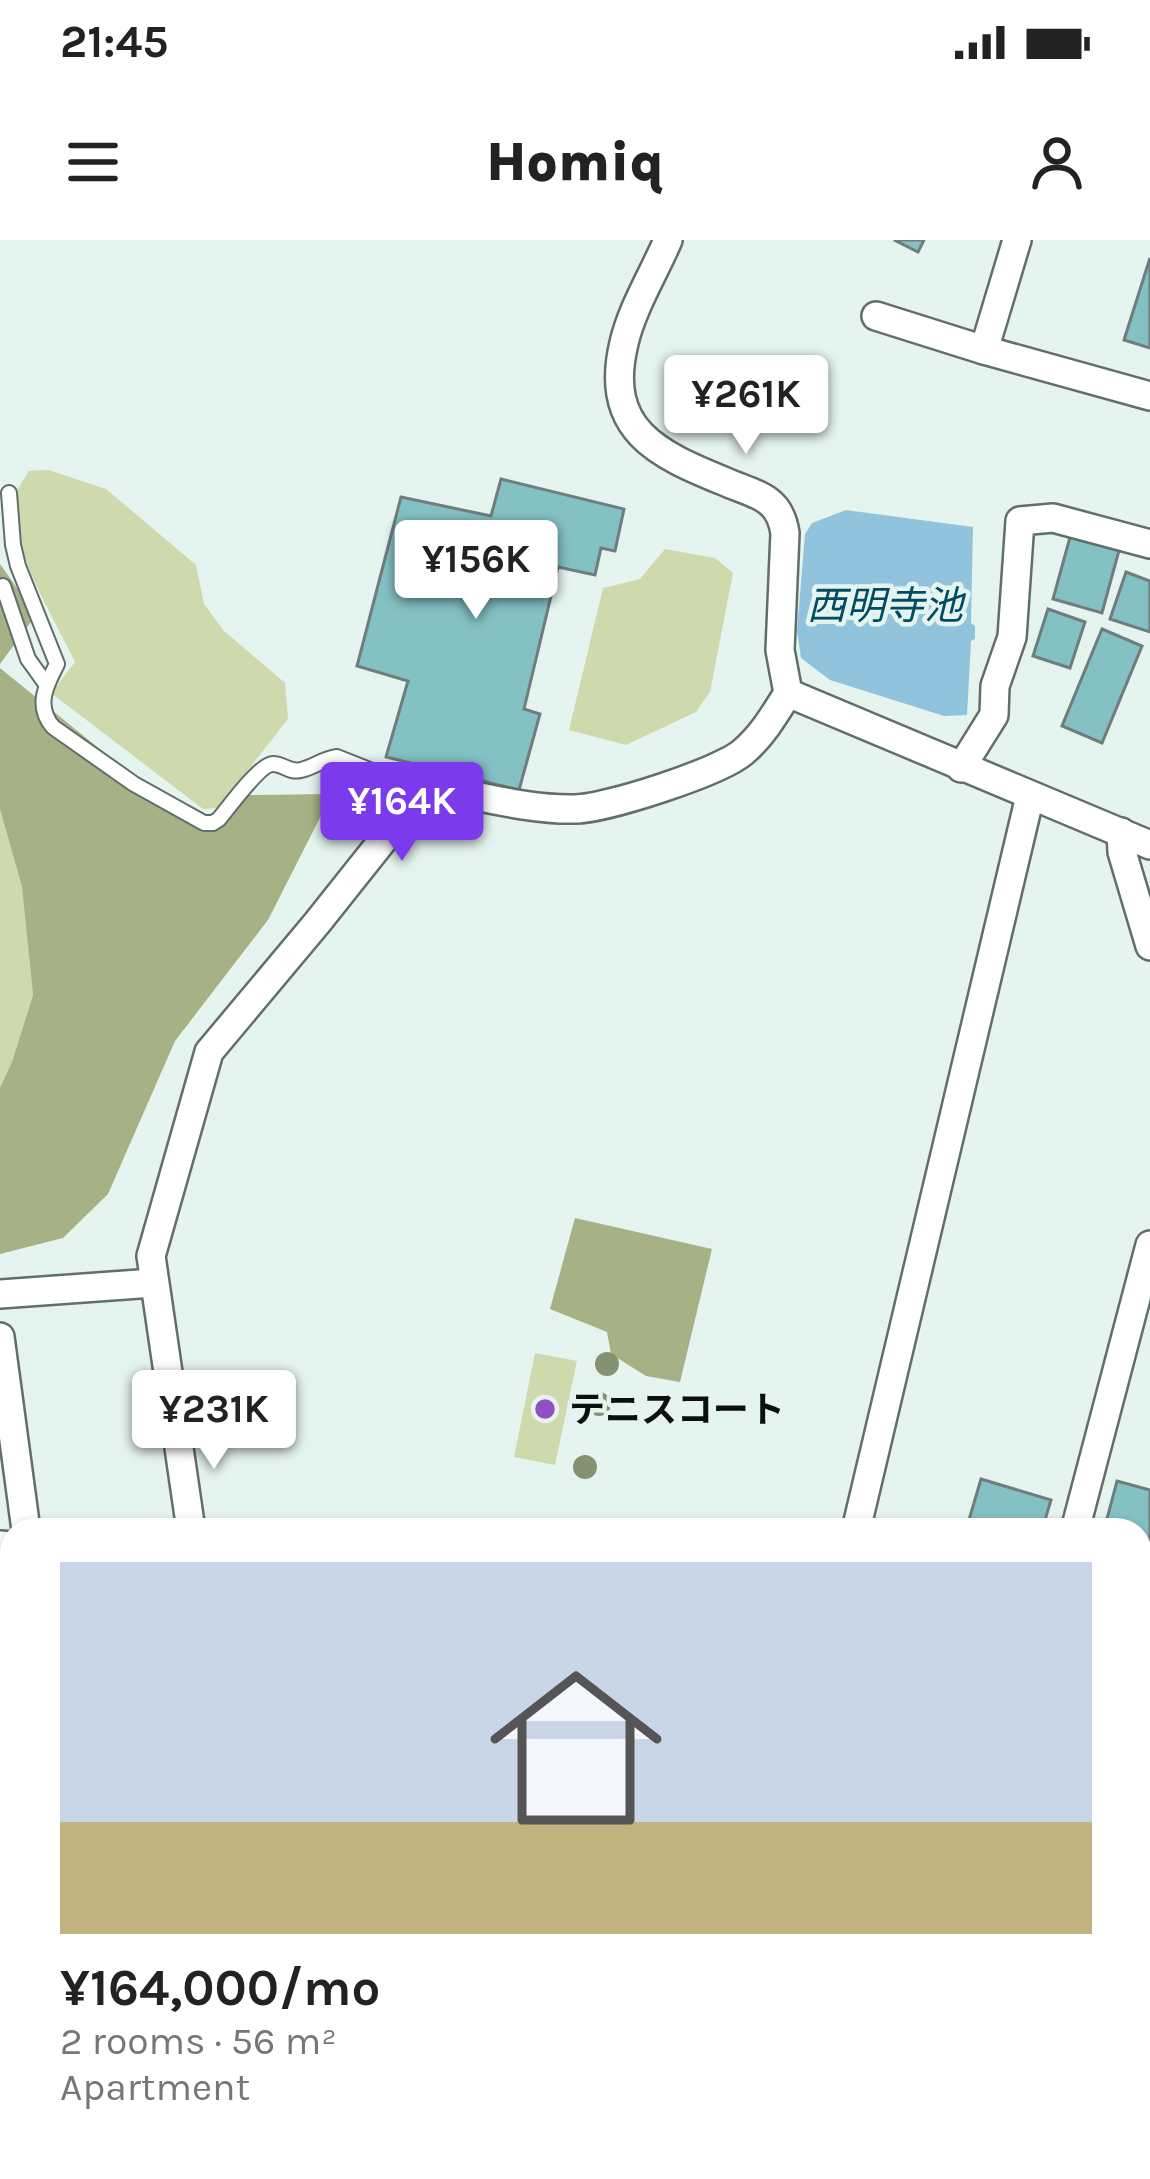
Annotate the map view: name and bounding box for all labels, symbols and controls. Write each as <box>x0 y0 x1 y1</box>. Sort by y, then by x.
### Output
text: 21:45 <box>60 16 168 68</box>
icon: menu <box>60 129 126 195</box>
icon: person <box>1024 129 1090 195</box>
text: Homiq <box>486 130 664 194</box>
pin: ¥261K <box>662 355 830 457</box>
text: ¥261K <box>691 371 801 417</box>
pin: ¥156K <box>392 520 560 622</box>
text: ¥156K <box>422 536 530 582</box>
water label: 西明寺池 <box>807 583 967 629</box>
pin: ¥164K <box>318 762 486 864</box>
text: ¥164K <box>347 778 457 824</box>
pin: ¥231K <box>130 1370 298 1472</box>
text: ¥231K <box>159 1386 269 1432</box>
place label: テニスコート <box>569 1389 785 1431</box>
marker: テニスコート <box>532 1396 558 1422</box>
icon: home <box>468 1640 684 1856</box>
text: ¥164,000/mo <box>60 1958 380 2018</box>
text: 2 rooms · 56 m² <box>60 2018 337 2064</box>
text: Apartment <box>60 2064 250 2110</box>

